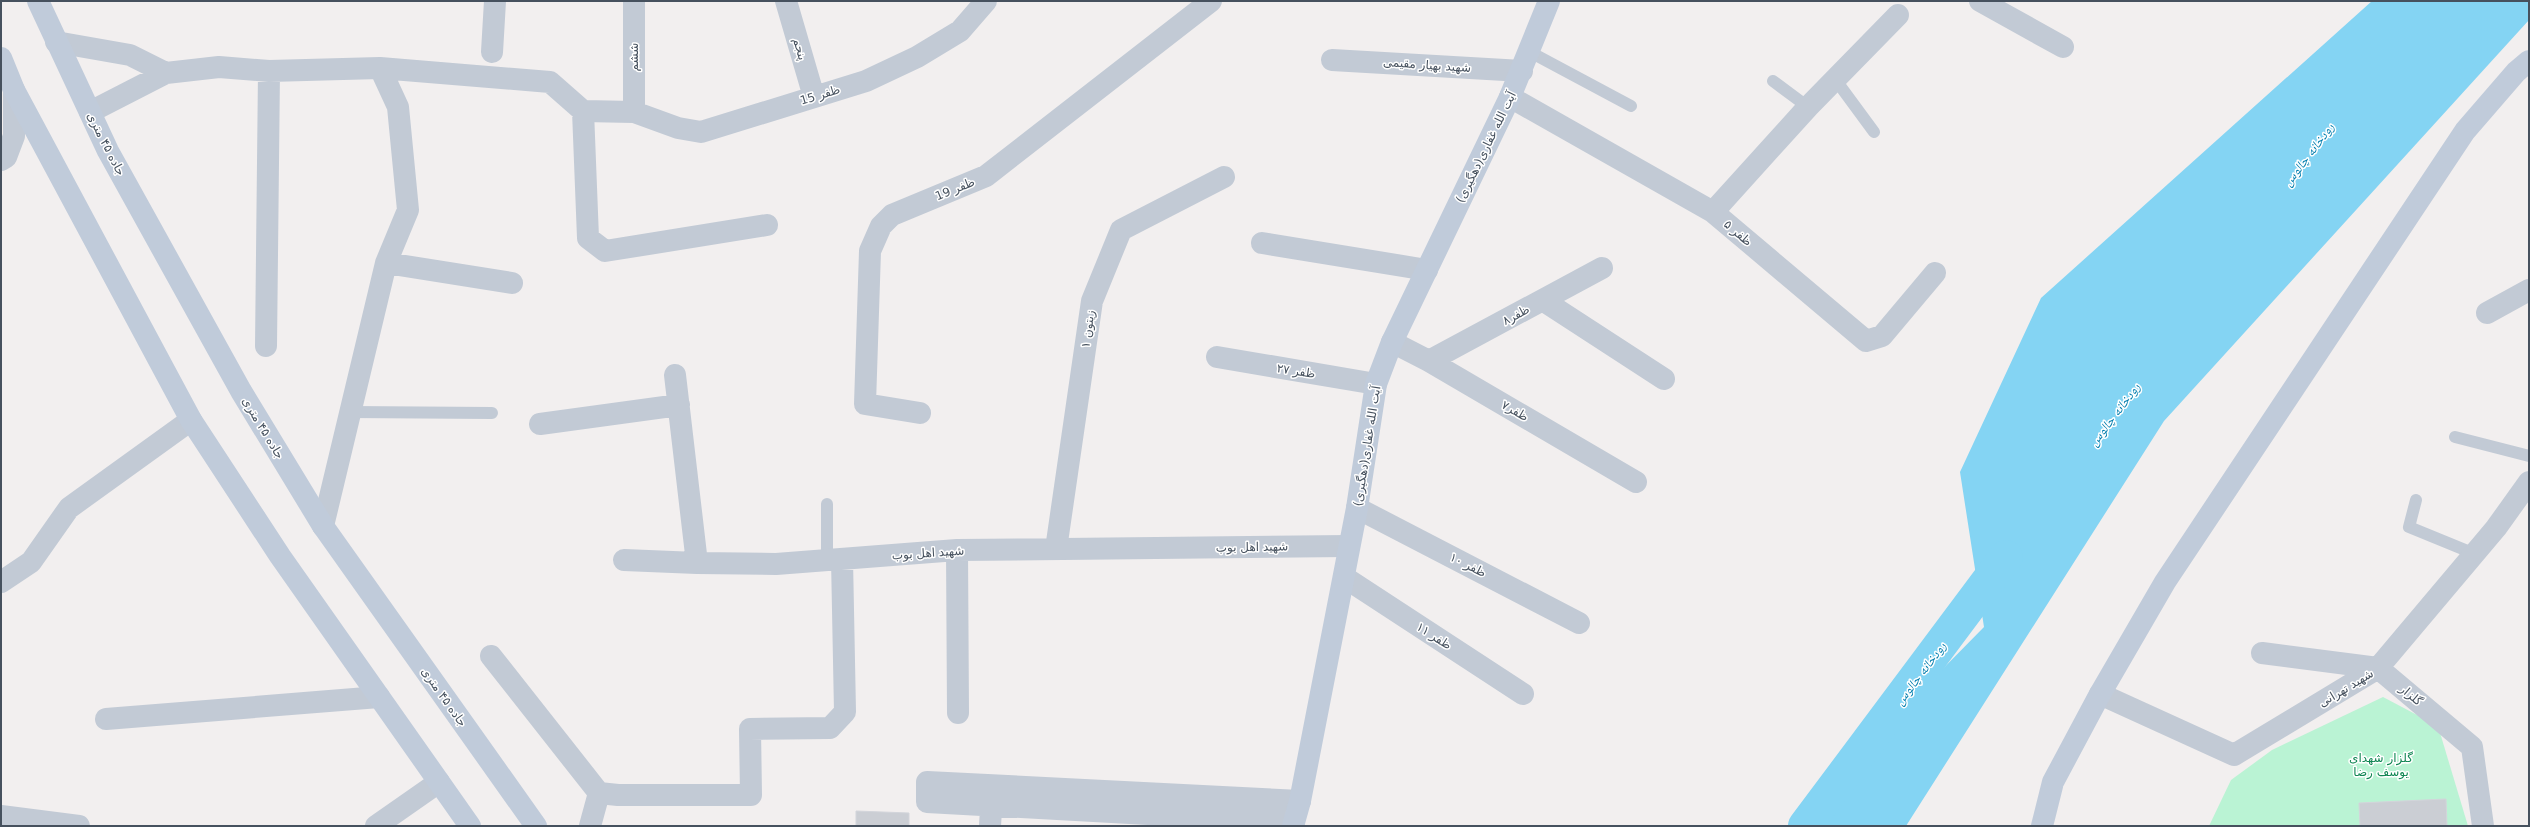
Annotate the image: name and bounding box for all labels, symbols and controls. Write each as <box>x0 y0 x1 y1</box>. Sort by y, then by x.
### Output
street label: پنجم <box>790 36 810 62</box>
street label: ششم <box>627 43 641 71</box>
street label: شهید بهیار مقیمی <box>1382 55 1471 76</box>
street label: ظفر 15 <box>798 82 842 109</box>
street label: آیت الله غفاری(دهگیری) <box>1452 88 1520 205</box>
street label: جاده ۴۵ متری <box>83 110 128 179</box>
water label: رودخانه چالوس <box>2280 120 2338 189</box>
street label: ظفر 19 <box>933 175 977 204</box>
street label: ظفر ۵ <box>1720 217 1755 250</box>
street label: ظفر۸ <box>1500 302 1532 329</box>
street label: زیتون ۱ <box>1078 309 1099 349</box>
street label: ظفر ۲۷ <box>1276 361 1316 382</box>
water label: رودخانه چالوس <box>2086 380 2144 449</box>
street label: آیت الله غفاری(دهگیری) <box>1350 384 1385 507</box>
street label: جاده ۴۵ متری <box>238 395 287 462</box>
street label: ظفر۷ <box>1499 398 1531 425</box>
street label: شهید اهل بوب <box>1216 539 1289 556</box>
street label: شهید اهل بوب <box>891 543 965 564</box>
street label: ظفر ۱۰ <box>1447 550 1489 581</box>
street label: ظفر ۱۱ <box>1413 620 1454 653</box>
water label: رودخانه چالوس <box>1892 639 1950 708</box>
street label: جاده ۴۵ متری <box>418 665 470 730</box>
street label: شهید تهرانی <box>2316 666 2376 711</box>
street label: گلزار <box>2395 681 2425 709</box>
park label: گلزار شهدای یوسف رضا <box>2349 751 2413 780</box>

